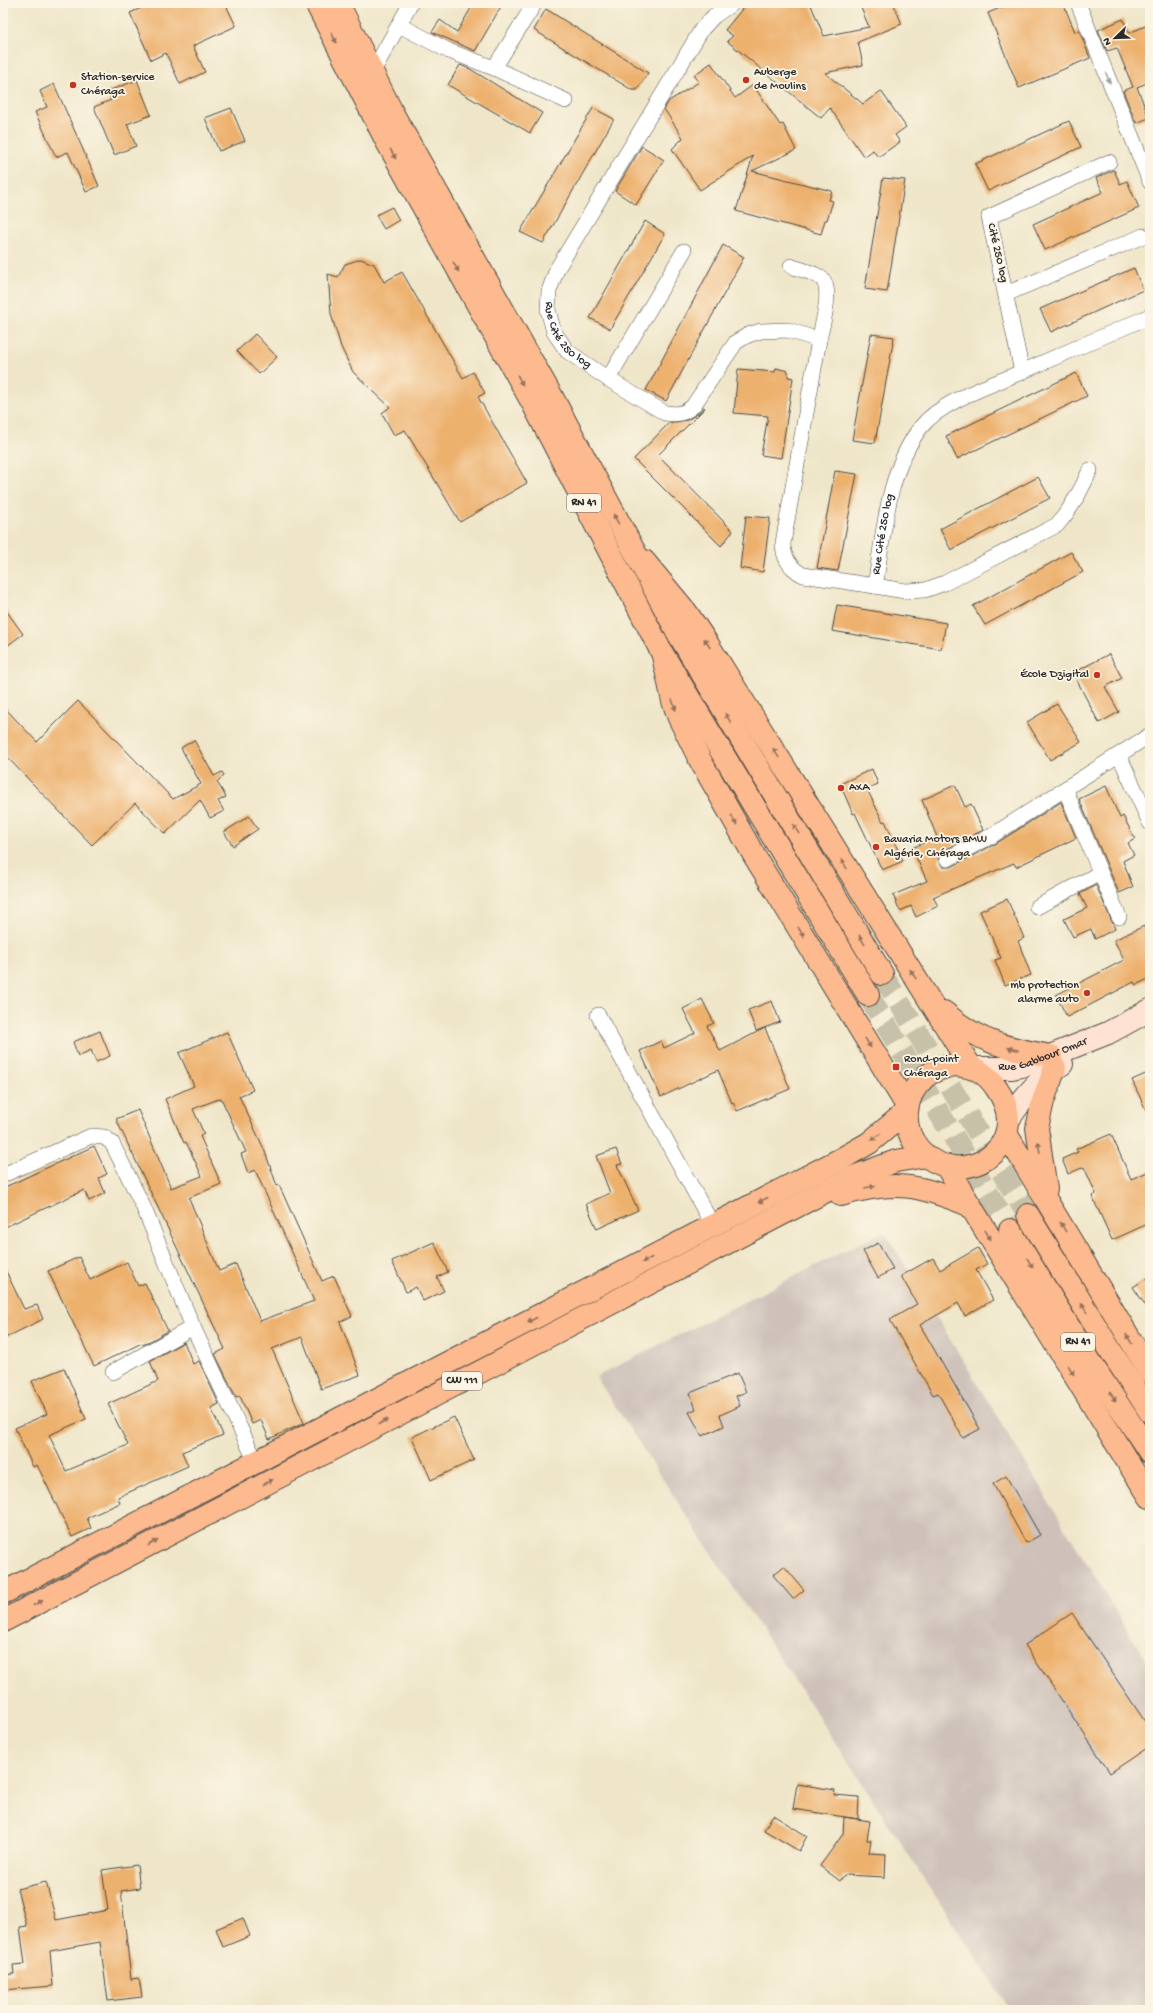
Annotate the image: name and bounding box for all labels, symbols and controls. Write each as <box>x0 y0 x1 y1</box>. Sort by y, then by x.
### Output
north arrow <box>1095 18 1135 58</box>
one-way arrow <box>330 32 337 44</box>
text: N <box>1101 35 1115 47</box>
place label: Auberge de Moulins <box>754 66 806 94</box>
place label: Station-service Chéraga <box>81 71 155 99</box>
one-way arrow <box>1106 73 1112 85</box>
marker: Auberge de Moulins <box>741 75 751 85</box>
marker: Station-service Chéraga <box>68 80 78 90</box>
one-way arrow <box>389 148 396 159</box>
street label: Cité 250 log <box>983 222 1011 284</box>
one-way arrow <box>453 261 460 273</box>
street label: Rue Cité 250 log <box>541 301 594 372</box>
one-way arrow <box>516 375 523 386</box>
street label: Rue Cité 250 log <box>870 492 898 576</box>
road number: RN 41 <box>567 494 601 512</box>
one-way arrow <box>613 514 619 525</box>
one-way arrow <box>703 638 711 648</box>
place label: École Dzigital <box>1020 668 1089 682</box>
marker: École Dzigital <box>1092 670 1102 680</box>
one-way arrow <box>672 699 678 711</box>
one-way arrow <box>725 712 732 724</box>
one-way arrow <box>772 747 779 759</box>
place label: AXA <box>849 781 870 795</box>
marker: AXA <box>836 783 846 793</box>
one-way arrow <box>730 814 737 826</box>
one-way arrow <box>792 823 799 835</box>
place label: Bavaria Motors BMW Algérie, Chéraga <box>883 833 987 861</box>
marker: Bavaria Motors BMW Algérie, Chéraga <box>871 842 881 852</box>
one-way arrow <box>841 858 848 870</box>
one-way arrow <box>797 926 804 938</box>
one-way arrow <box>859 935 866 946</box>
one-way arrow <box>910 968 917 980</box>
place label: mb protection alarme auto <box>1010 979 1079 1007</box>
marker: mb protection alarme auto <box>1082 988 1092 998</box>
street label: Rue Gabbour Omar <box>998 1034 1091 1075</box>
one-way arrow <box>864 1037 871 1049</box>
one-way arrow <box>1007 1045 1019 1051</box>
place label: Rond-point Chéraga <box>904 1053 959 1081</box>
marker: Rond-point Chéraga <box>891 1062 901 1072</box>
one-way arrow <box>871 1133 882 1142</box>
one-way arrow <box>1036 1141 1042 1153</box>
one-way arrow <box>864 1184 876 1190</box>
one-way arrow <box>757 1197 769 1203</box>
one-way arrow <box>1060 1221 1067 1233</box>
one-way arrow <box>984 1230 992 1240</box>
one-way arrow <box>642 1257 653 1263</box>
one-way arrow <box>1027 1257 1034 1269</box>
one-way arrow <box>1081 1302 1088 1314</box>
one-way arrow <box>526 1316 538 1323</box>
road number: RN 41 <box>1061 1333 1095 1351</box>
one-way arrow <box>1125 1334 1133 1344</box>
one-way arrow <box>1067 1364 1074 1376</box>
road number: CW 111 <box>442 1372 482 1390</box>
one-way arrow <box>1110 1391 1117 1403</box>
one-way arrow <box>377 1419 389 1425</box>
one-way arrow <box>262 1479 274 1485</box>
one-way arrow <box>147 1539 158 1546</box>
one-way arrow <box>32 1600 43 1606</box>

